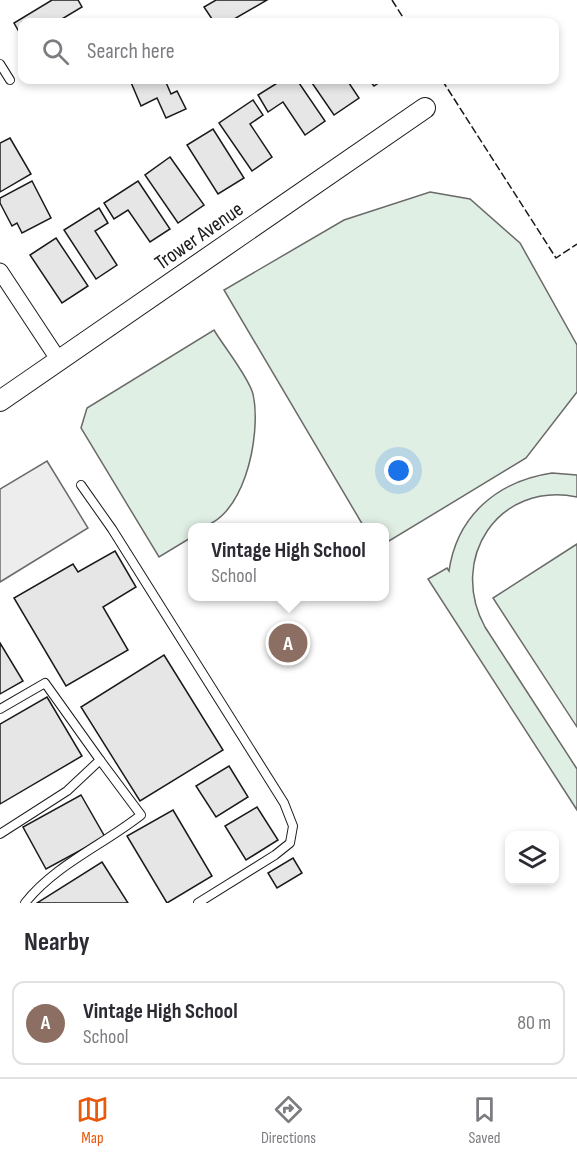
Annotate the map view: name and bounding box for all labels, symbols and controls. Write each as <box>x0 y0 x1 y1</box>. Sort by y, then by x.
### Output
search box <box>18 18 559 84</box>
icon: search <box>39 35 72 68</box>
text: Search here <box>87 38 174 65</box>
street label: Trower Avenue <box>150 196 248 276</box>
your location <box>384 456 413 485</box>
popup <box>188 523 389 601</box>
text: Vintage High School <box>211 537 366 564</box>
text: School <box>211 564 257 588</box>
pin: A <box>268 620 308 666</box>
map controls <box>505 831 559 885</box>
button: layers <box>505 831 559 885</box>
text: Nearby <box>24 927 90 958</box>
text: Vintage High School <box>83 998 238 1025</box>
text: A <box>41 1011 50 1035</box>
text: 80 m <box>517 1011 551 1035</box>
text: School <box>83 1025 128 1049</box>
tab: Map <box>76 1093 109 1148</box>
tab: Directions <box>261 1093 316 1148</box>
tab: Saved <box>468 1093 501 1148</box>

